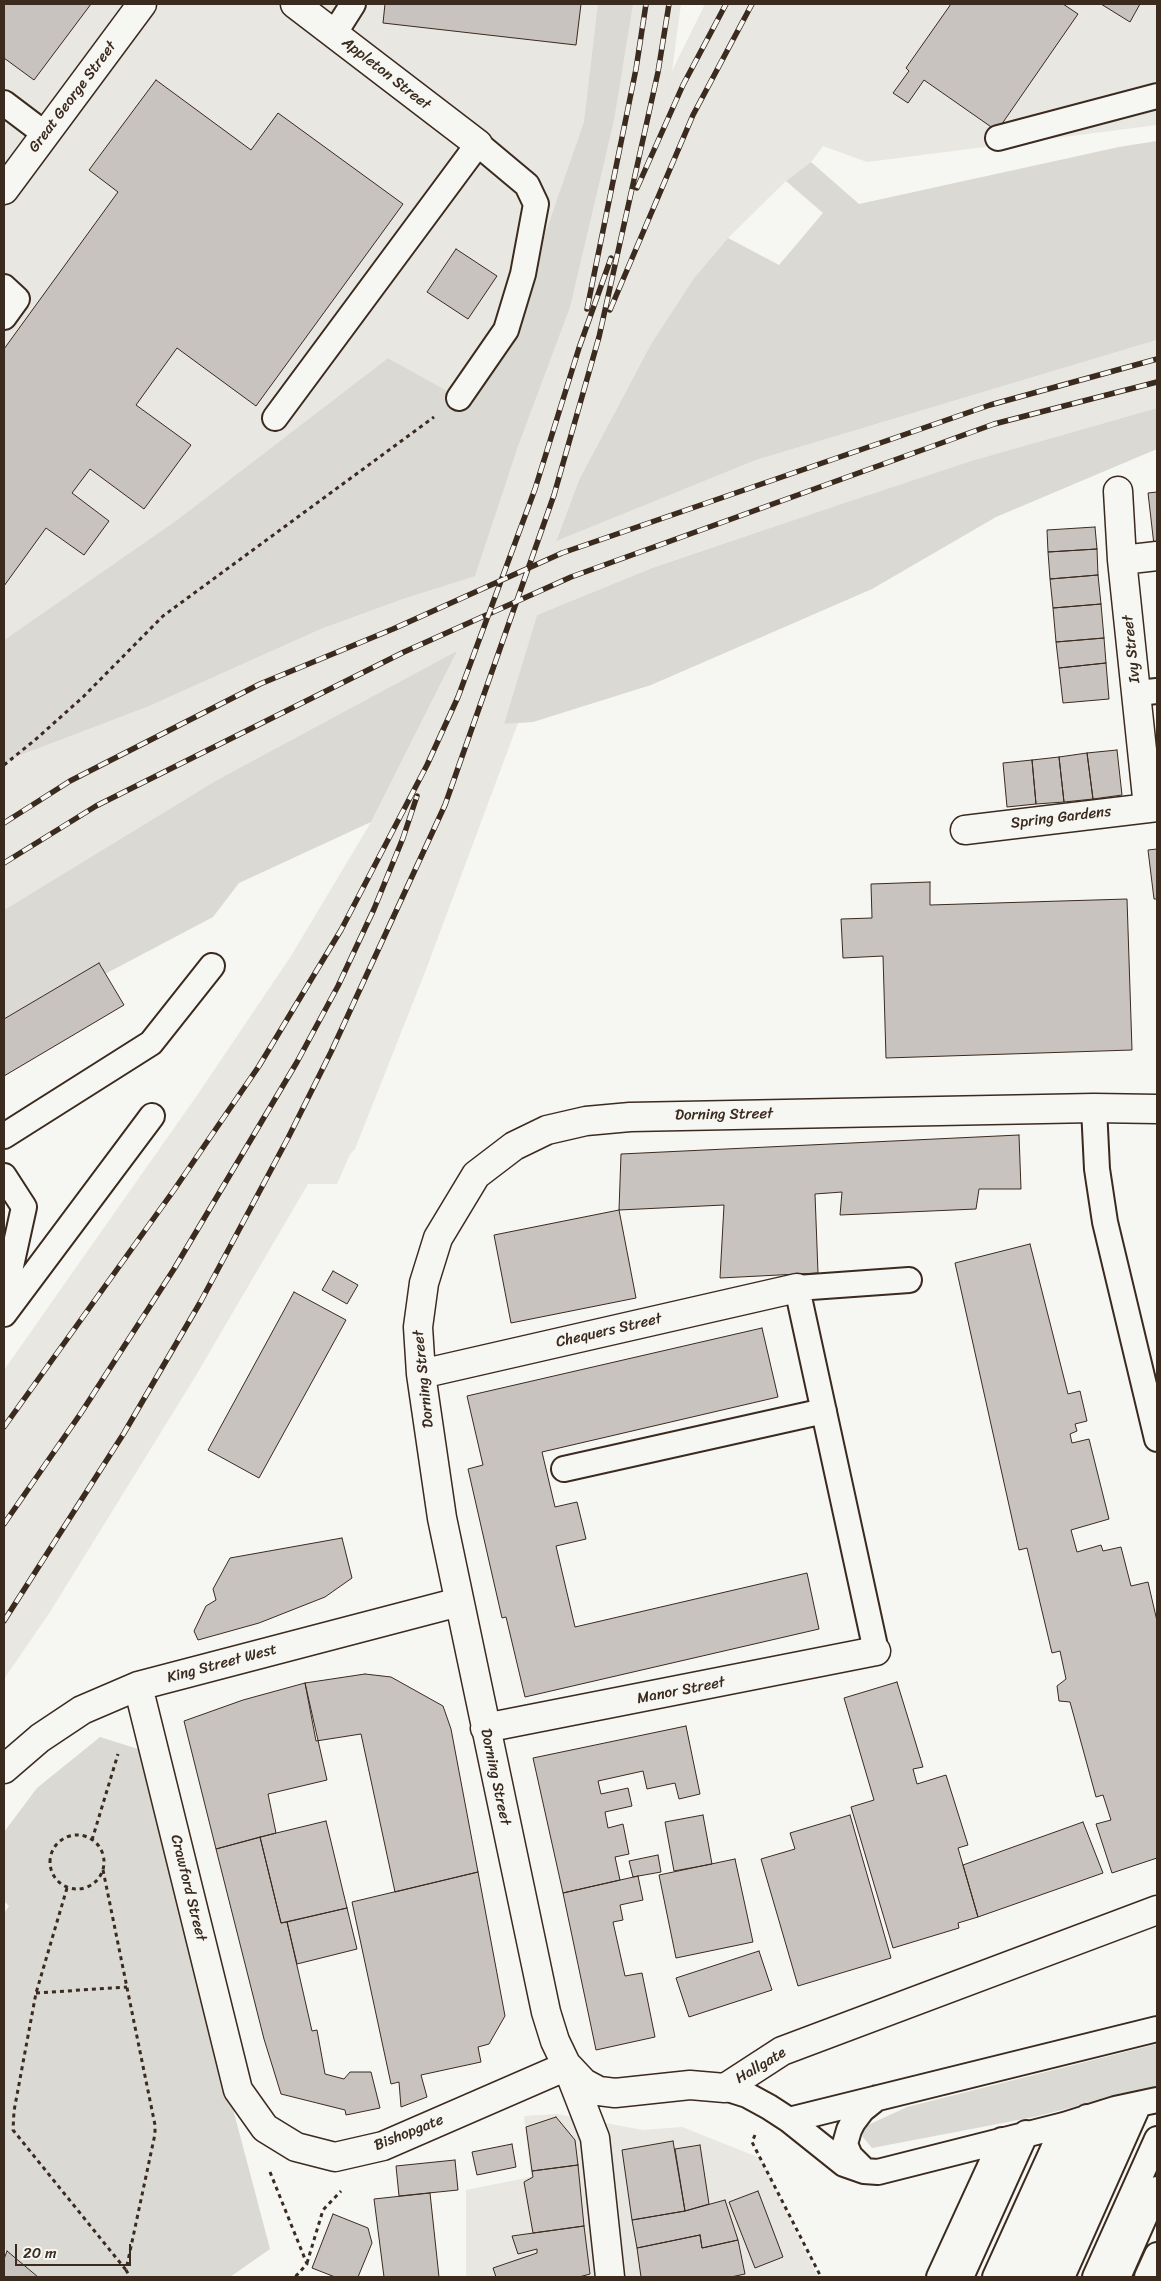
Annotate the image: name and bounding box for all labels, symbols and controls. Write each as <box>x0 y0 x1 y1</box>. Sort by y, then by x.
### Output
street label: Appleton Street <box>338 34 434 114</box>
street label: Great George Street <box>25 38 121 156</box>
street label: Ivy Street <box>1119 614 1145 684</box>
street label: Spring Gardens <box>1010 803 1112 833</box>
street label: Dorning Street <box>675 1105 773 1125</box>
street label: Chequers Street <box>554 1310 664 1352</box>
street label: Dorning Street <box>410 1329 438 1429</box>
street label: King Street West <box>165 1641 279 1687</box>
street label: Manor Street <box>636 1674 726 1708</box>
street label: Dorning Street <box>476 1727 514 1827</box>
street label: Crawford Street <box>166 1833 210 1943</box>
street label: Hallgate <box>733 2044 789 2088</box>
street label: Bishopgate <box>372 2111 446 2155</box>
scale bar <box>18 2234 134 2266</box>
text: 20 m <box>23 2240 57 2266</box>

